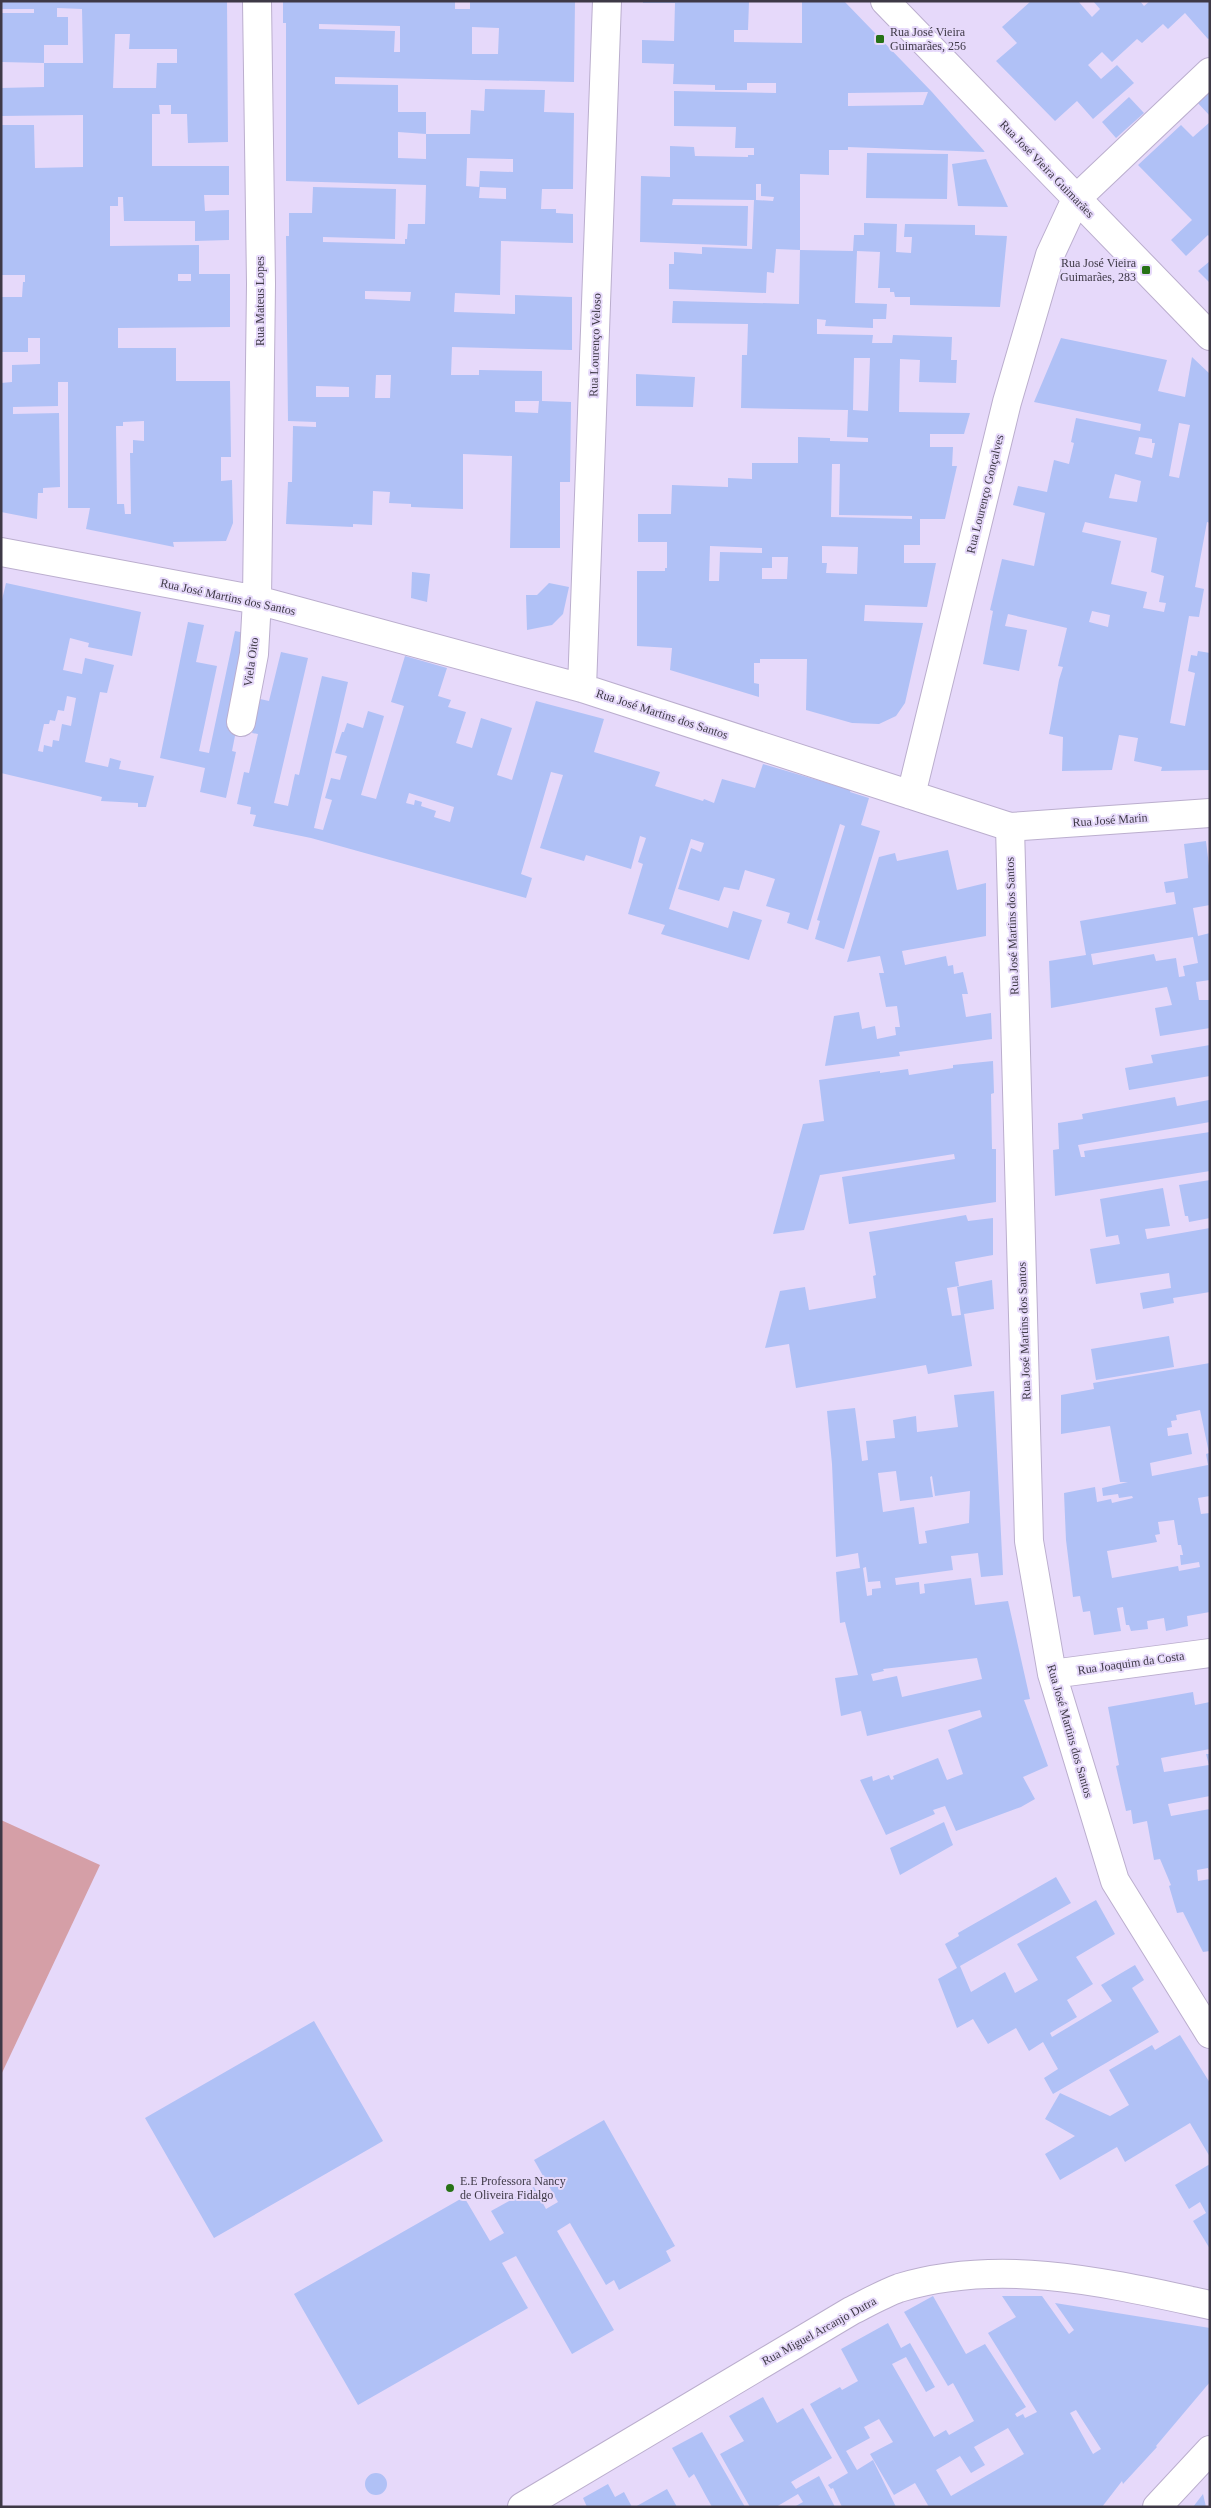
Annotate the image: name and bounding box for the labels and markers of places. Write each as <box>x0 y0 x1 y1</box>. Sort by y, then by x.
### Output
place label: Rua José Vieira Guimarães, 256 <box>890 25 966 53</box>
marker: Rua José Vieira Guimarães, 256 <box>874 33 886 45</box>
place label: Rua José Vieira Guimarães, 283 <box>1060 256 1137 284</box>
marker: Rua José Vieira Guimarães, 283 <box>1140 264 1152 276</box>
place label: E.E Professora Nancy de Oliveira Fidalgo <box>460 2174 566 2202</box>
marker: E.E Professora Nancy de Oliveira Fidalgo <box>444 2182 456 2194</box>

